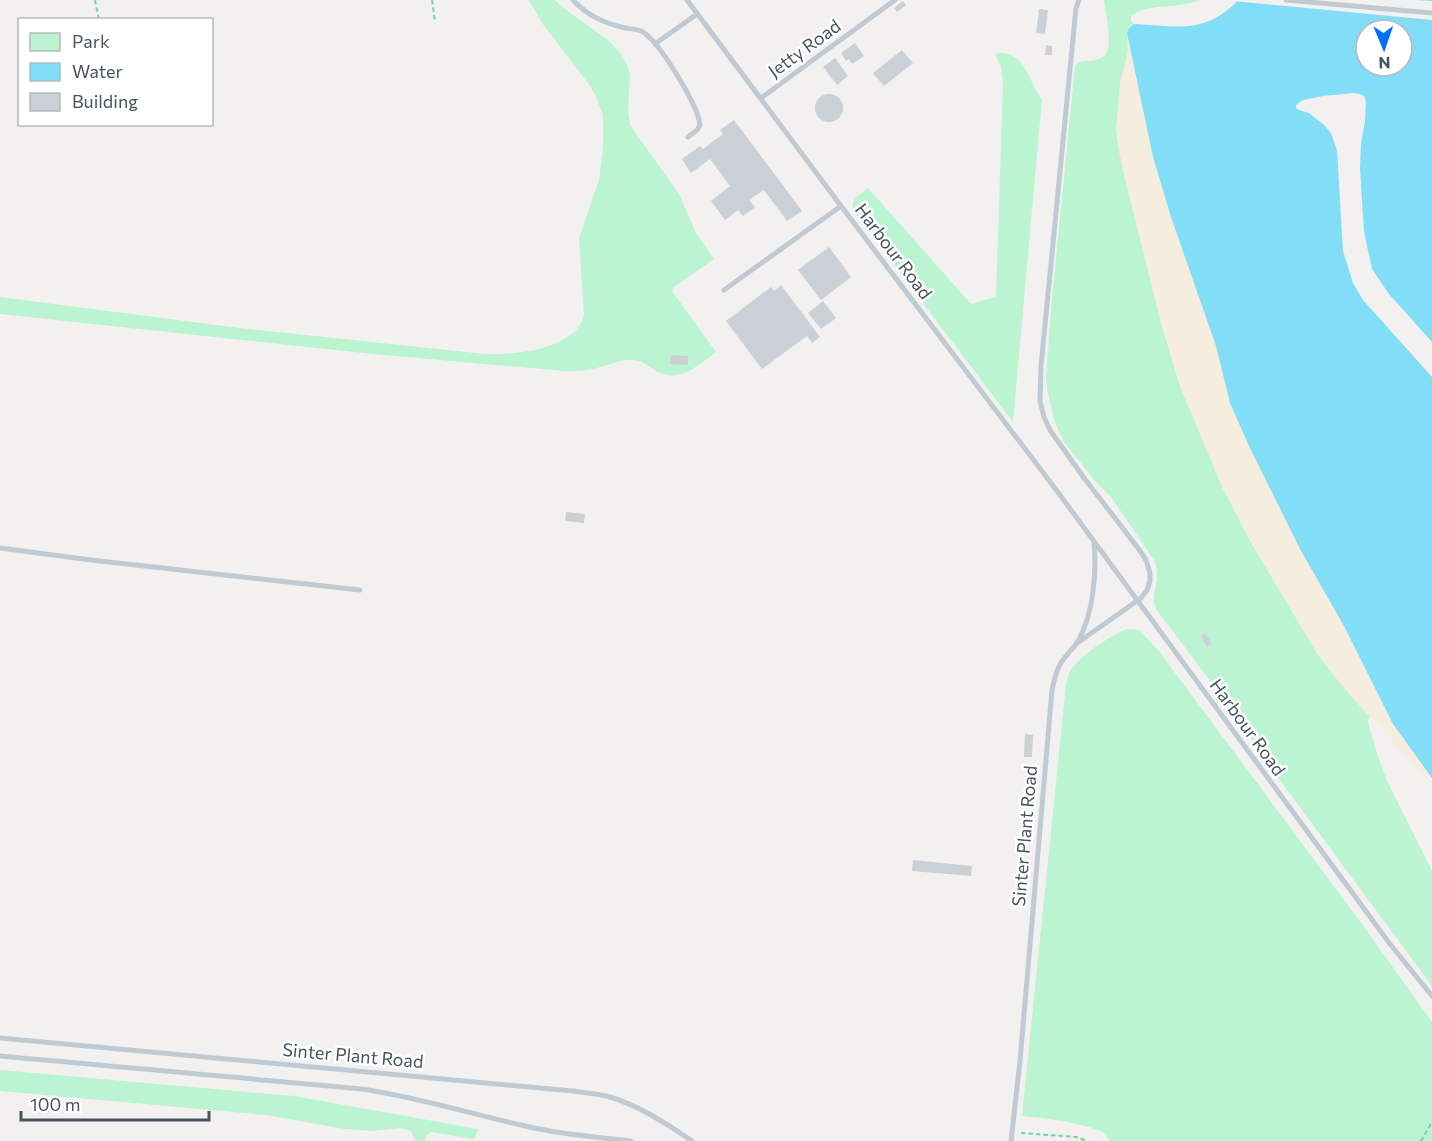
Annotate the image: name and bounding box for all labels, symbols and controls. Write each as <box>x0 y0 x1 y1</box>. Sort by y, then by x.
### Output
street label: Jetty Road <box>763 14 845 82</box>
legend <box>18 18 213 126</box>
north arrow <box>1354 18 1414 78</box>
text: Park <box>72 30 110 52</box>
text: N <box>1378 54 1391 73</box>
text: Water <box>72 60 123 82</box>
text: Building <box>72 90 138 112</box>
street label: Harbour Road <box>851 199 937 303</box>
street label: Harbour Road <box>1206 674 1290 780</box>
street label: Sinter Plant Road <box>1007 765 1041 907</box>
street label: Sinter Plant Road <box>282 1038 424 1072</box>
scale bar <box>21 1084 208 1122</box>
text: 100 m <box>30 1093 80 1115</box>

